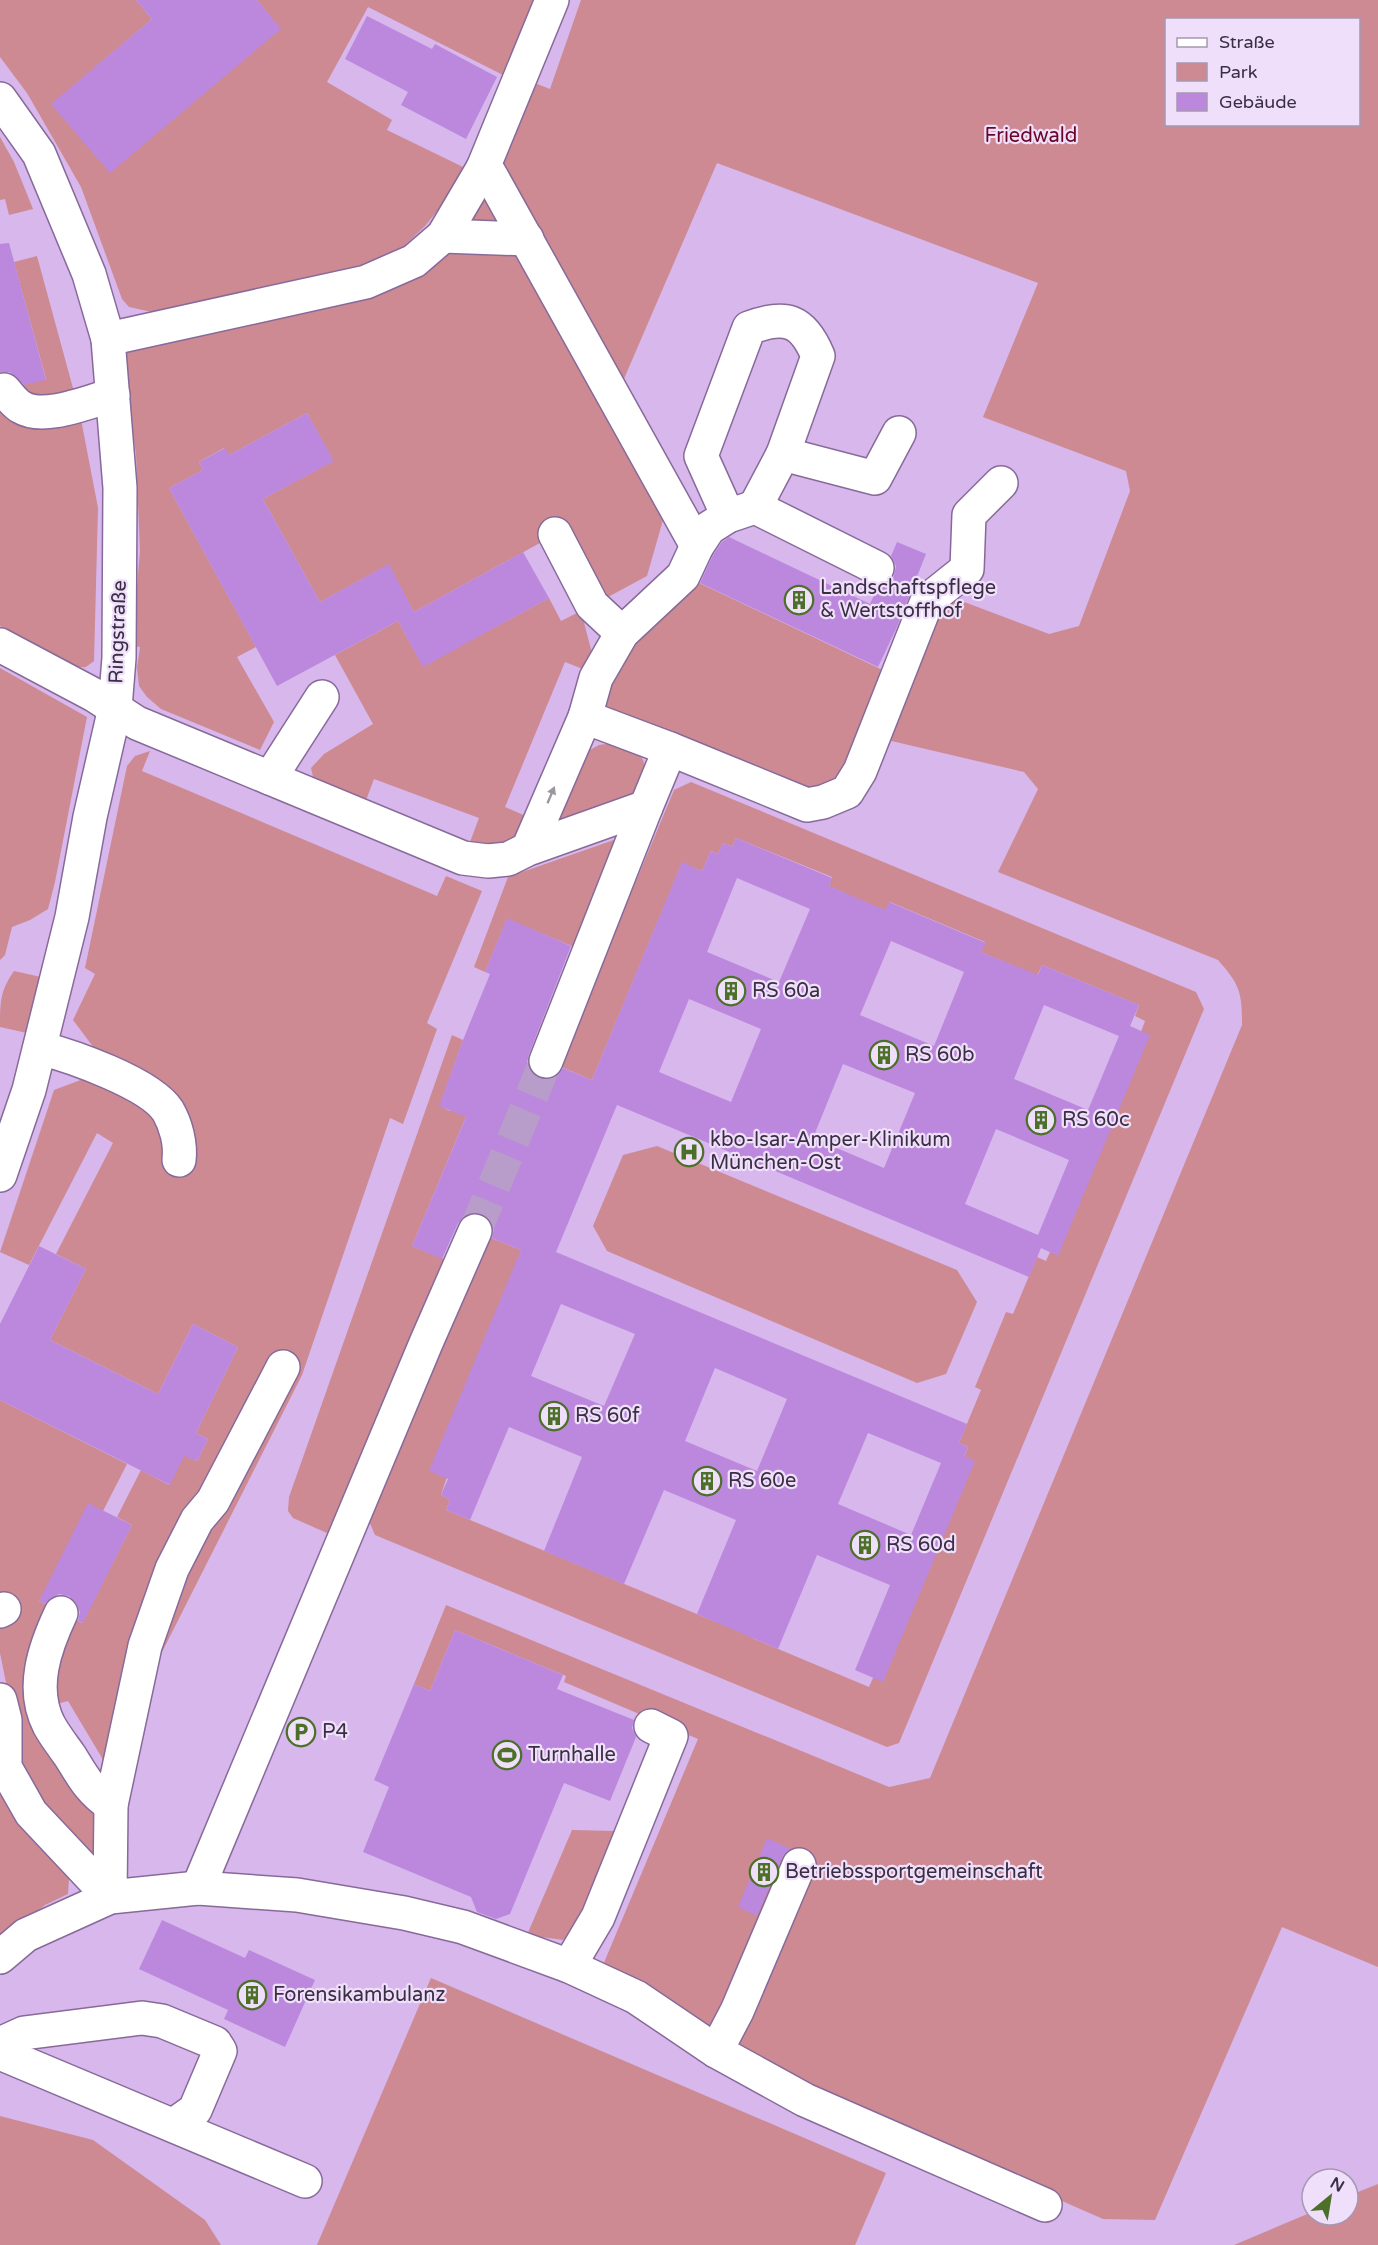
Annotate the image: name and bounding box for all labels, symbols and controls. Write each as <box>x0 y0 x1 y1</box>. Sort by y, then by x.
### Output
legend <box>1165 18 1360 126</box>
text: Straße <box>1219 31 1275 53</box>
text: Park <box>1219 61 1258 83</box>
text: Gebäude <box>1219 91 1297 113</box>
park label: Friedwald <box>985 124 1077 148</box>
place label: Landschaftspflege & Wertstoffhof <box>820 576 996 623</box>
street label: Ringstraße <box>104 580 132 684</box>
building icon: Landschaftspflege & Wertstoffhof <box>783 584 815 616</box>
one-way arrow <box>547 786 556 804</box>
building icon: RS 60a <box>715 975 747 1007</box>
place label: RS 60a <box>752 979 820 1003</box>
building icon: RS 60b <box>868 1039 900 1071</box>
place label: RS 60b <box>905 1043 975 1067</box>
building icon: RS 60c <box>1025 1104 1057 1136</box>
place label: RS 60c <box>1062 1108 1130 1132</box>
place label: kbo-Isar-Amper-Klinikum München-Ost <box>710 1128 951 1175</box>
hospital icon: kbo-Isar-Amper-Klinikum München-Ost <box>673 1136 705 1168</box>
building icon: RS 60f <box>538 1400 570 1432</box>
place label: RS 60f <box>575 1404 640 1428</box>
building icon: RS 60e <box>691 1465 723 1497</box>
place label: RS 60e <box>728 1469 796 1493</box>
building icon: RS 60d <box>849 1529 881 1561</box>
place label: RS 60d <box>886 1533 956 1557</box>
parking icon: P4 <box>285 1716 317 1748</box>
place label: P4 <box>322 1720 348 1744</box>
sports icon: Turnhalle <box>491 1739 523 1771</box>
place label: Turnhalle <box>528 1743 616 1767</box>
building icon: Betriebssportgemeinschaft <box>748 1856 780 1888</box>
place label: Betriebssportgemeinschaft <box>785 1860 1043 1884</box>
building icon: Forensikambulanz <box>236 1979 268 2011</box>
place label: Forensikambulanz <box>273 1983 445 2007</box>
north arrow <box>1300 2167 1360 2227</box>
text: N <box>1326 2173 1348 2197</box>

